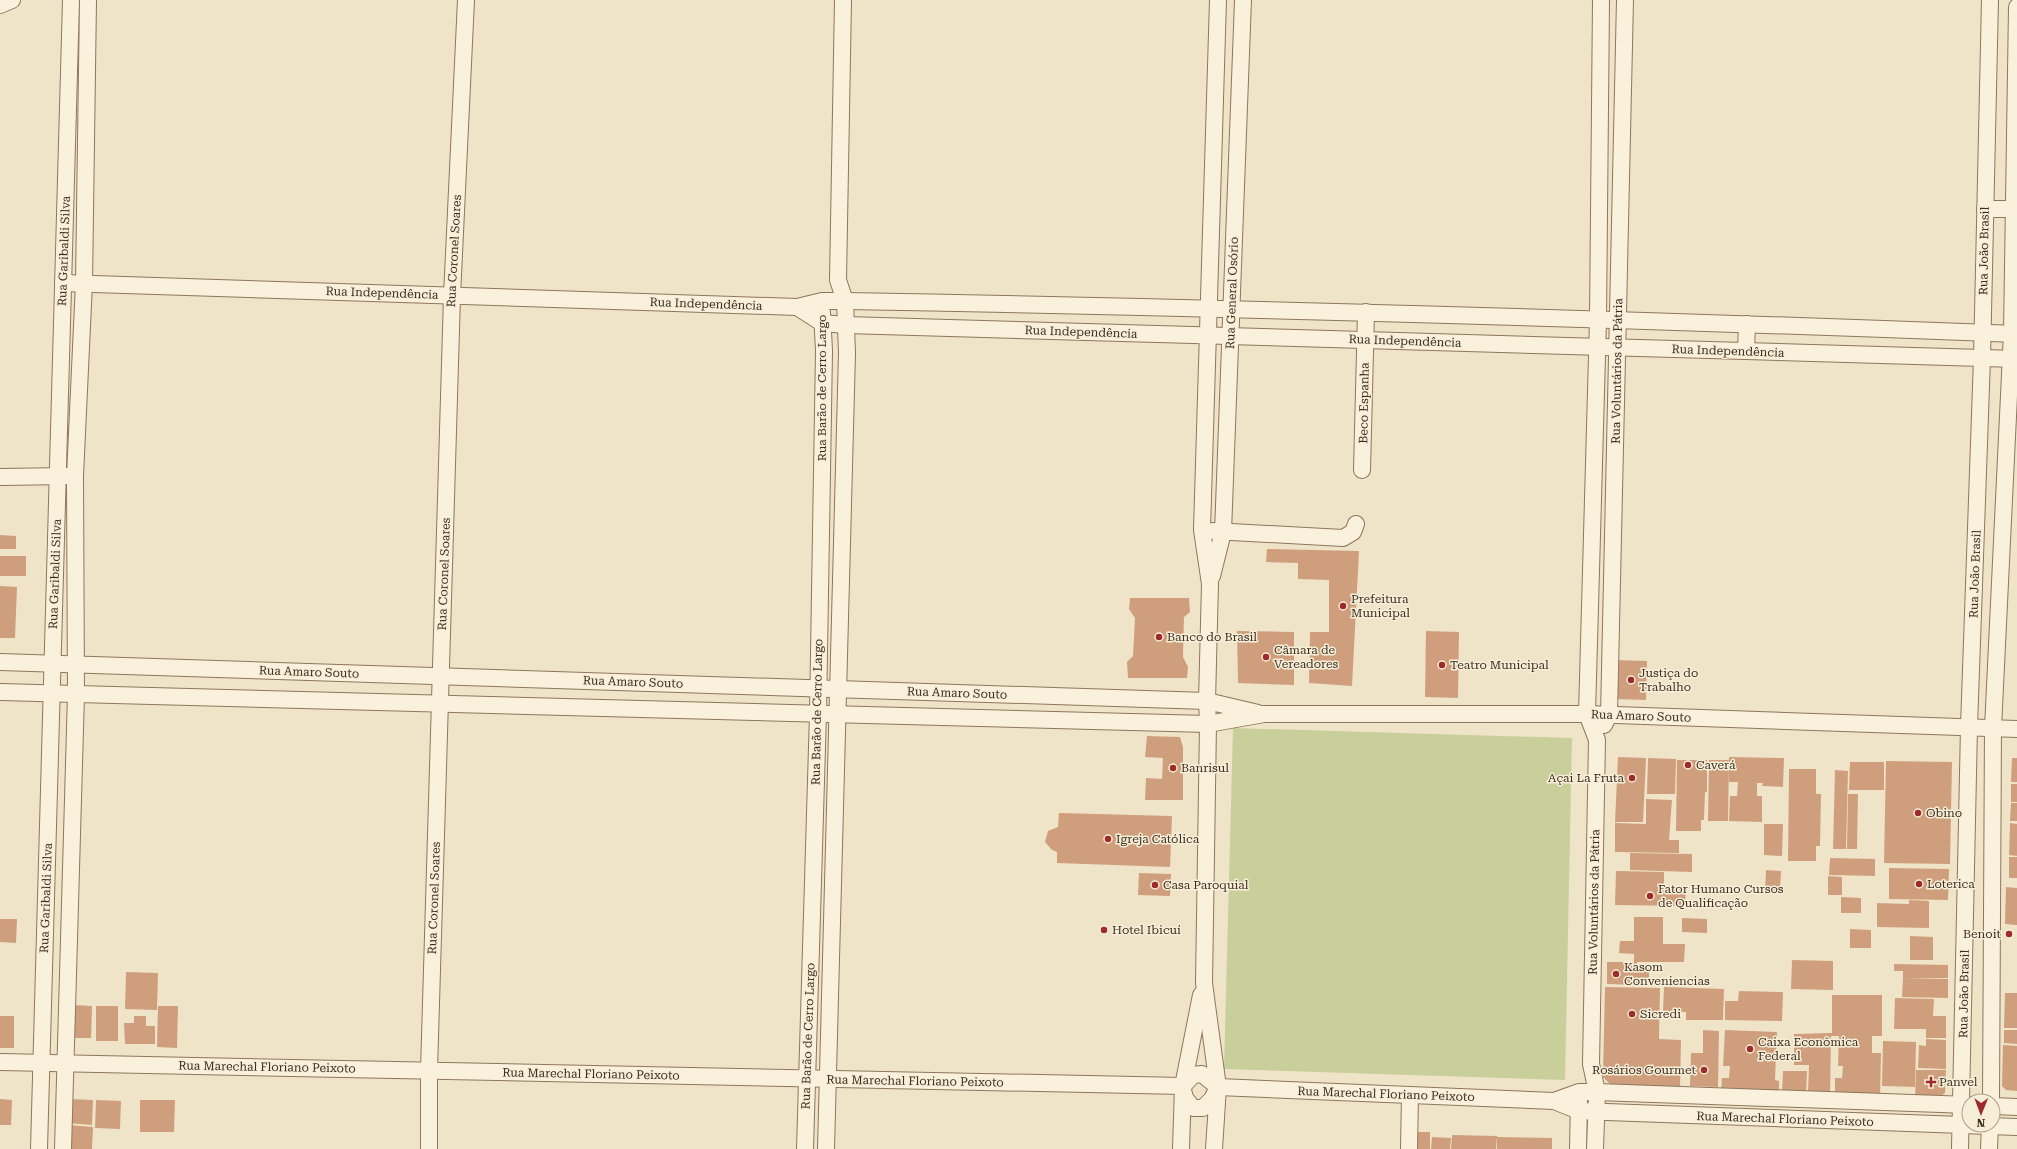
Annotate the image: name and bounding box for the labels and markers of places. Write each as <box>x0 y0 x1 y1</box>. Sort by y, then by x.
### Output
place label: Prefeitura Municipal <box>1351 592 1410 620</box>
marker: Prefeitura Municipal <box>1338 601 1348 611</box>
place label: Banco do Brasil <box>1167 630 1257 644</box>
marker: Banco do Brasil <box>1154 632 1164 642</box>
place label: Câmara de Vereadores <box>1274 643 1339 671</box>
marker: Câmara de Vereadores <box>1261 652 1271 662</box>
place label: Teatro Municipal <box>1450 658 1549 672</box>
marker: Teatro Municipal <box>1437 660 1447 670</box>
place label: Justiça do Trabalho <box>1639 666 1698 694</box>
marker: Justiça do Trabalho <box>1626 675 1636 685</box>
place label: Caverá <box>1696 758 1736 772</box>
marker: Caverá <box>1683 760 1693 770</box>
place label: Banrisul <box>1181 761 1229 775</box>
marker: Banrisul <box>1168 763 1178 773</box>
place label: Açai La Fruta <box>1548 771 1624 785</box>
marker: Açai La Fruta <box>1627 773 1637 783</box>
place label: Obino <box>1926 806 1962 820</box>
marker: Obino <box>1913 808 1923 818</box>
place label: Igreja Católica <box>1116 832 1200 846</box>
marker: Igreja Católica <box>1103 834 1113 844</box>
place label: Loterica <box>1927 877 1975 891</box>
place label: Casa Paroquial <box>1163 878 1249 892</box>
marker: Loterica <box>1914 879 1924 889</box>
marker: Casa Paroquial <box>1150 880 1160 890</box>
place label: Fator Humano Cursos de Qualificação <box>1658 882 1784 910</box>
marker: Fator Humano Cursos de Qualificação <box>1645 891 1655 901</box>
place label: Hotel Ibicuí <box>1112 923 1181 937</box>
marker: Hotel Ibicuí <box>1099 925 1109 935</box>
place label: Benoit <box>1963 927 2002 941</box>
marker: Benoit <box>2004 929 2014 939</box>
place label: Kasom Conveniencias <box>1624 960 1710 988</box>
marker: Kasom Conveniencias <box>1611 969 1621 979</box>
place label: Sicredi <box>1640 1007 1681 1021</box>
marker: Sicredi <box>1627 1009 1637 1019</box>
place label: Caixa Econômica Federal <box>1758 1035 1859 1063</box>
marker: Caixa Econômica Federal <box>1745 1044 1755 1054</box>
place label: Rosários Gourmet <box>1592 1063 1697 1077</box>
marker: Rosários Gourmet <box>1699 1065 1709 1075</box>
place label: Panvel <box>1939 1075 1978 1089</box>
marker: Panvel <box>1926 1077 1936 1087</box>

